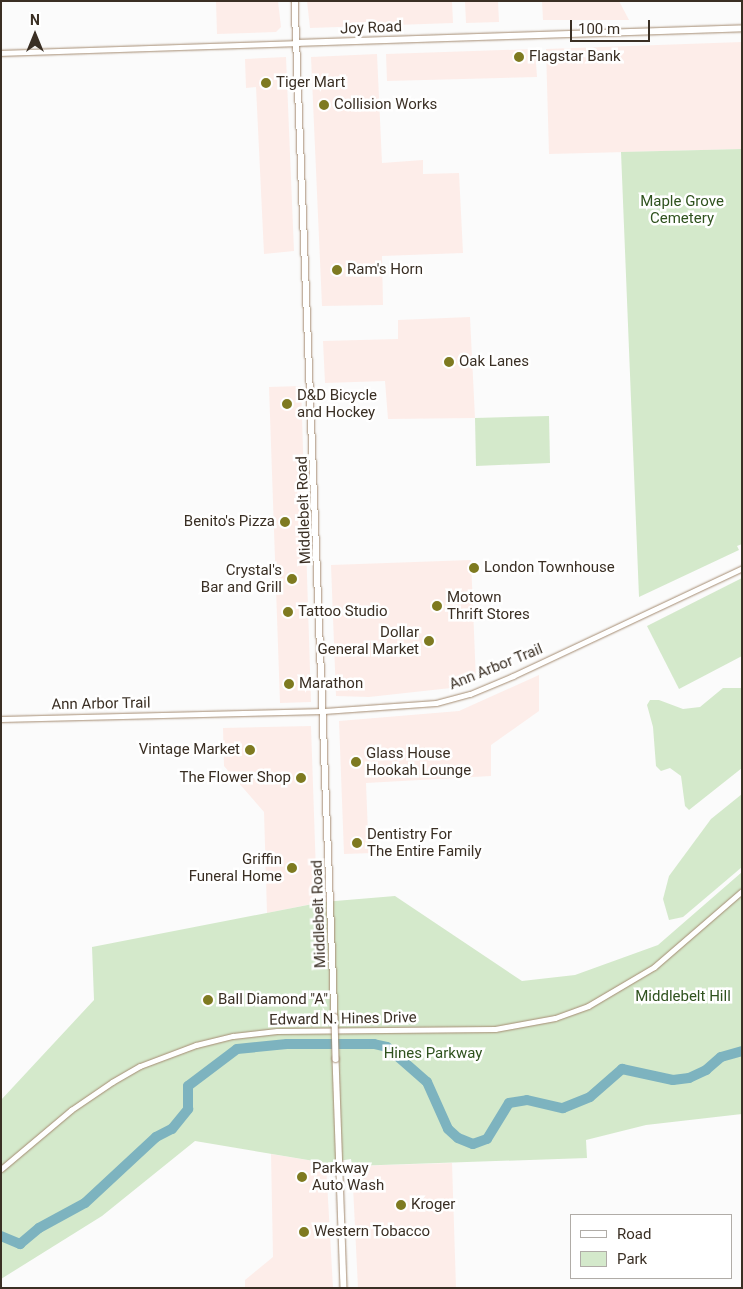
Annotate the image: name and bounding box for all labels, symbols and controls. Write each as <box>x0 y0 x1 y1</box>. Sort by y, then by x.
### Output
north arrow <box>10 10 60 60</box>
scale bar <box>573 10 653 42</box>
text: N <box>30 12 40 28</box>
street label: Joy Road <box>340 18 402 38</box>
text: 100 m <box>578 20 620 38</box>
place label: Flagstar Bank <box>529 48 621 66</box>
marker: Flagstar Bank <box>513 51 525 63</box>
place label: Tiger Mart <box>276 74 345 92</box>
marker: Tiger Mart <box>260 77 272 89</box>
place label: Collision Works <box>334 96 437 114</box>
marker: Collision Works <box>318 99 330 111</box>
park label: Maple Grove Cemetery <box>640 192 724 227</box>
place label: Ram's Horn <box>347 261 423 279</box>
marker: Ram's Horn <box>331 264 343 276</box>
place label: Oak Lanes <box>459 353 529 371</box>
marker: Oak Lanes <box>443 356 455 368</box>
place label: D&D Bicycle and Hockey <box>297 386 377 421</box>
marker: D&D Bicycle and Hockey <box>281 398 293 410</box>
street label: Middlebelt Road <box>293 456 315 564</box>
place label: Benito's Pizza <box>184 513 275 531</box>
marker: Benito's Pizza <box>279 516 291 528</box>
place label: London Townhouse <box>484 559 615 577</box>
place label: Crystal's Bar and Grill <box>201 561 282 596</box>
marker: London Townhouse <box>468 562 480 574</box>
marker: Crystal's Bar and Grill <box>286 573 298 585</box>
place label: Motown Thrift Stores <box>447 588 530 623</box>
marker: Motown Thrift Stores <box>431 600 443 612</box>
place label: Tattoo Studio <box>298 603 388 621</box>
marker: Tattoo Studio <box>282 606 294 618</box>
place label: Dollar General Market <box>318 623 419 658</box>
marker: Dollar General Market <box>423 635 435 647</box>
street label: Ann Arbor Trail <box>447 640 545 694</box>
place label: Marathon <box>299 675 363 693</box>
marker: Marathon <box>283 678 295 690</box>
street label: Ann Arbor Trail <box>51 694 151 714</box>
place label: Vintage Market <box>139 741 240 759</box>
marker: Vintage Market <box>244 744 256 756</box>
place label: Glass House Hookah Lounge <box>366 744 471 779</box>
marker: Glass House Hookah Lounge <box>350 756 362 768</box>
place label: The Flower Shop <box>179 769 291 787</box>
marker: The Flower Shop <box>295 772 307 784</box>
place label: Dentistry For The Entire Family <box>367 825 482 860</box>
marker: Dentistry For The Entire Family <box>351 837 363 849</box>
place label: Griffin Funeral Home <box>189 850 282 885</box>
street label: Middlebelt Road <box>308 860 330 968</box>
marker: Griffin Funeral Home <box>286 862 298 874</box>
park label: Middlebelt Hill <box>635 988 731 1006</box>
place label: Ball Diamond "A" <box>218 991 328 1009</box>
marker: Ball Diamond "A" <box>202 994 214 1006</box>
street label: Edward N. Hines Drive <box>269 1009 417 1029</box>
park label: Hines Parkway <box>384 1045 482 1063</box>
place label: Parkway Auto Wash <box>312 1159 384 1194</box>
marker: Parkway Auto Wash <box>296 1171 308 1183</box>
place label: Kroger <box>411 1196 455 1214</box>
marker: Kroger <box>395 1199 407 1211</box>
legend <box>570 1214 733 1279</box>
place label: Western Tobacco <box>314 1223 430 1241</box>
text: Road <box>617 1225 651 1243</box>
marker: Western Tobacco <box>298 1226 310 1238</box>
text: Park <box>617 1250 647 1268</box>

